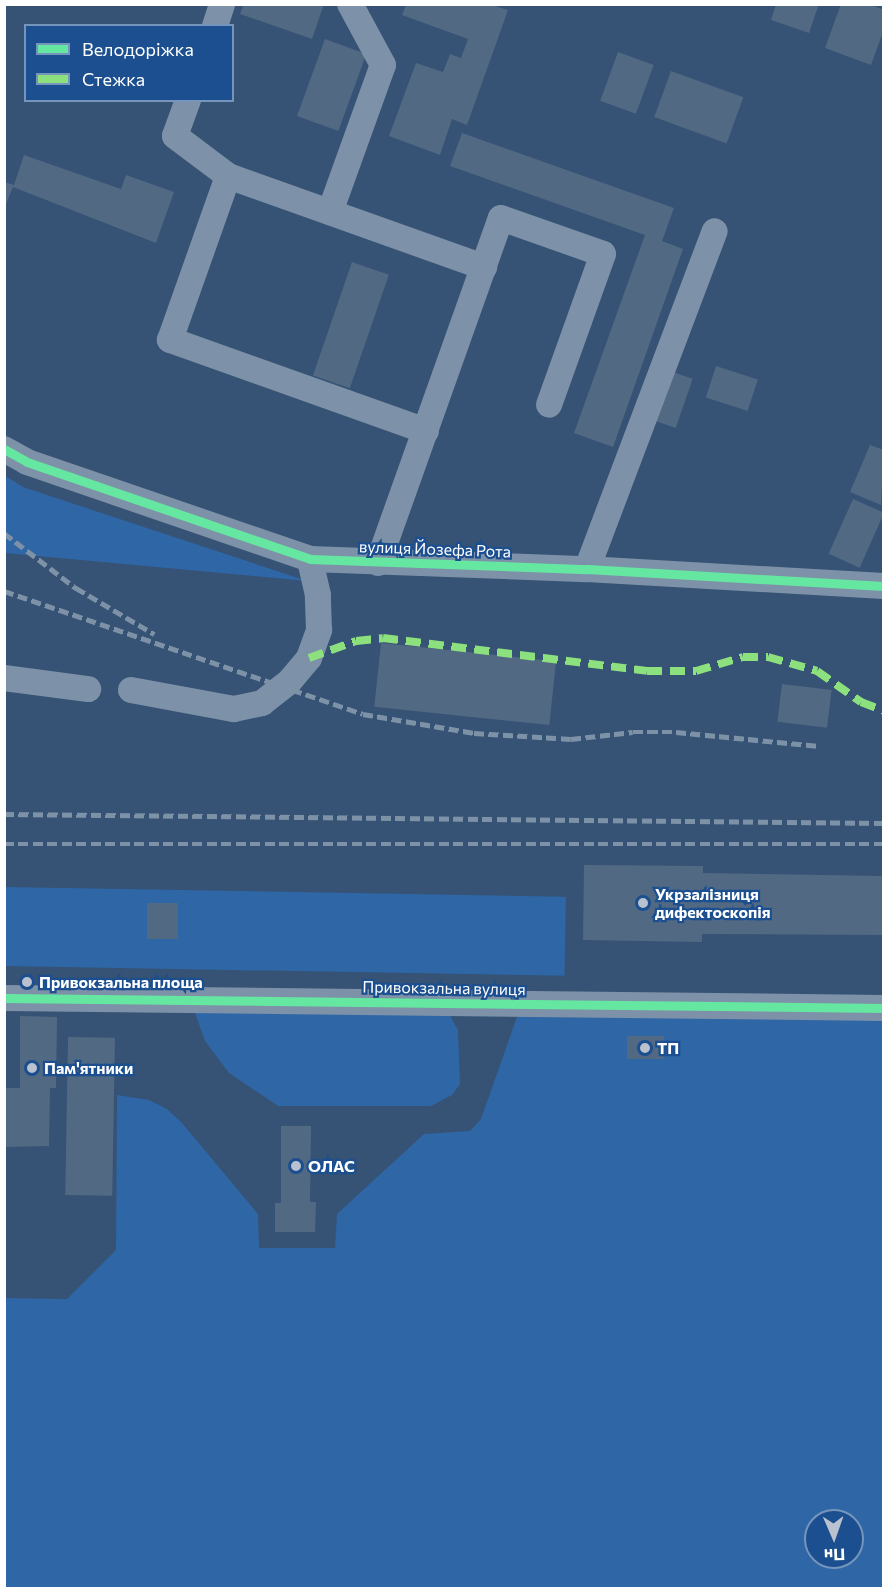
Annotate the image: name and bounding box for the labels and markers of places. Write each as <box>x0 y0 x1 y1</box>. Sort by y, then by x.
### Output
place label: Укрзалізниця дифектоскопія <box>655 884 771 922</box>
marker: Укрзалізниця дифектоскопія <box>636 896 650 910</box>
place label: Привокзальна площа <box>39 972 203 992</box>
marker: Привокзальна площа <box>20 975 34 989</box>
place label: ТП <box>657 1038 679 1058</box>
marker: ТП <box>638 1041 652 1055</box>
place label: Пам'ятники <box>44 1058 133 1078</box>
marker: Пам'ятники <box>25 1061 39 1075</box>
place label: ОЛАС <box>308 1156 355 1176</box>
marker: ОЛАС <box>289 1159 303 1173</box>

